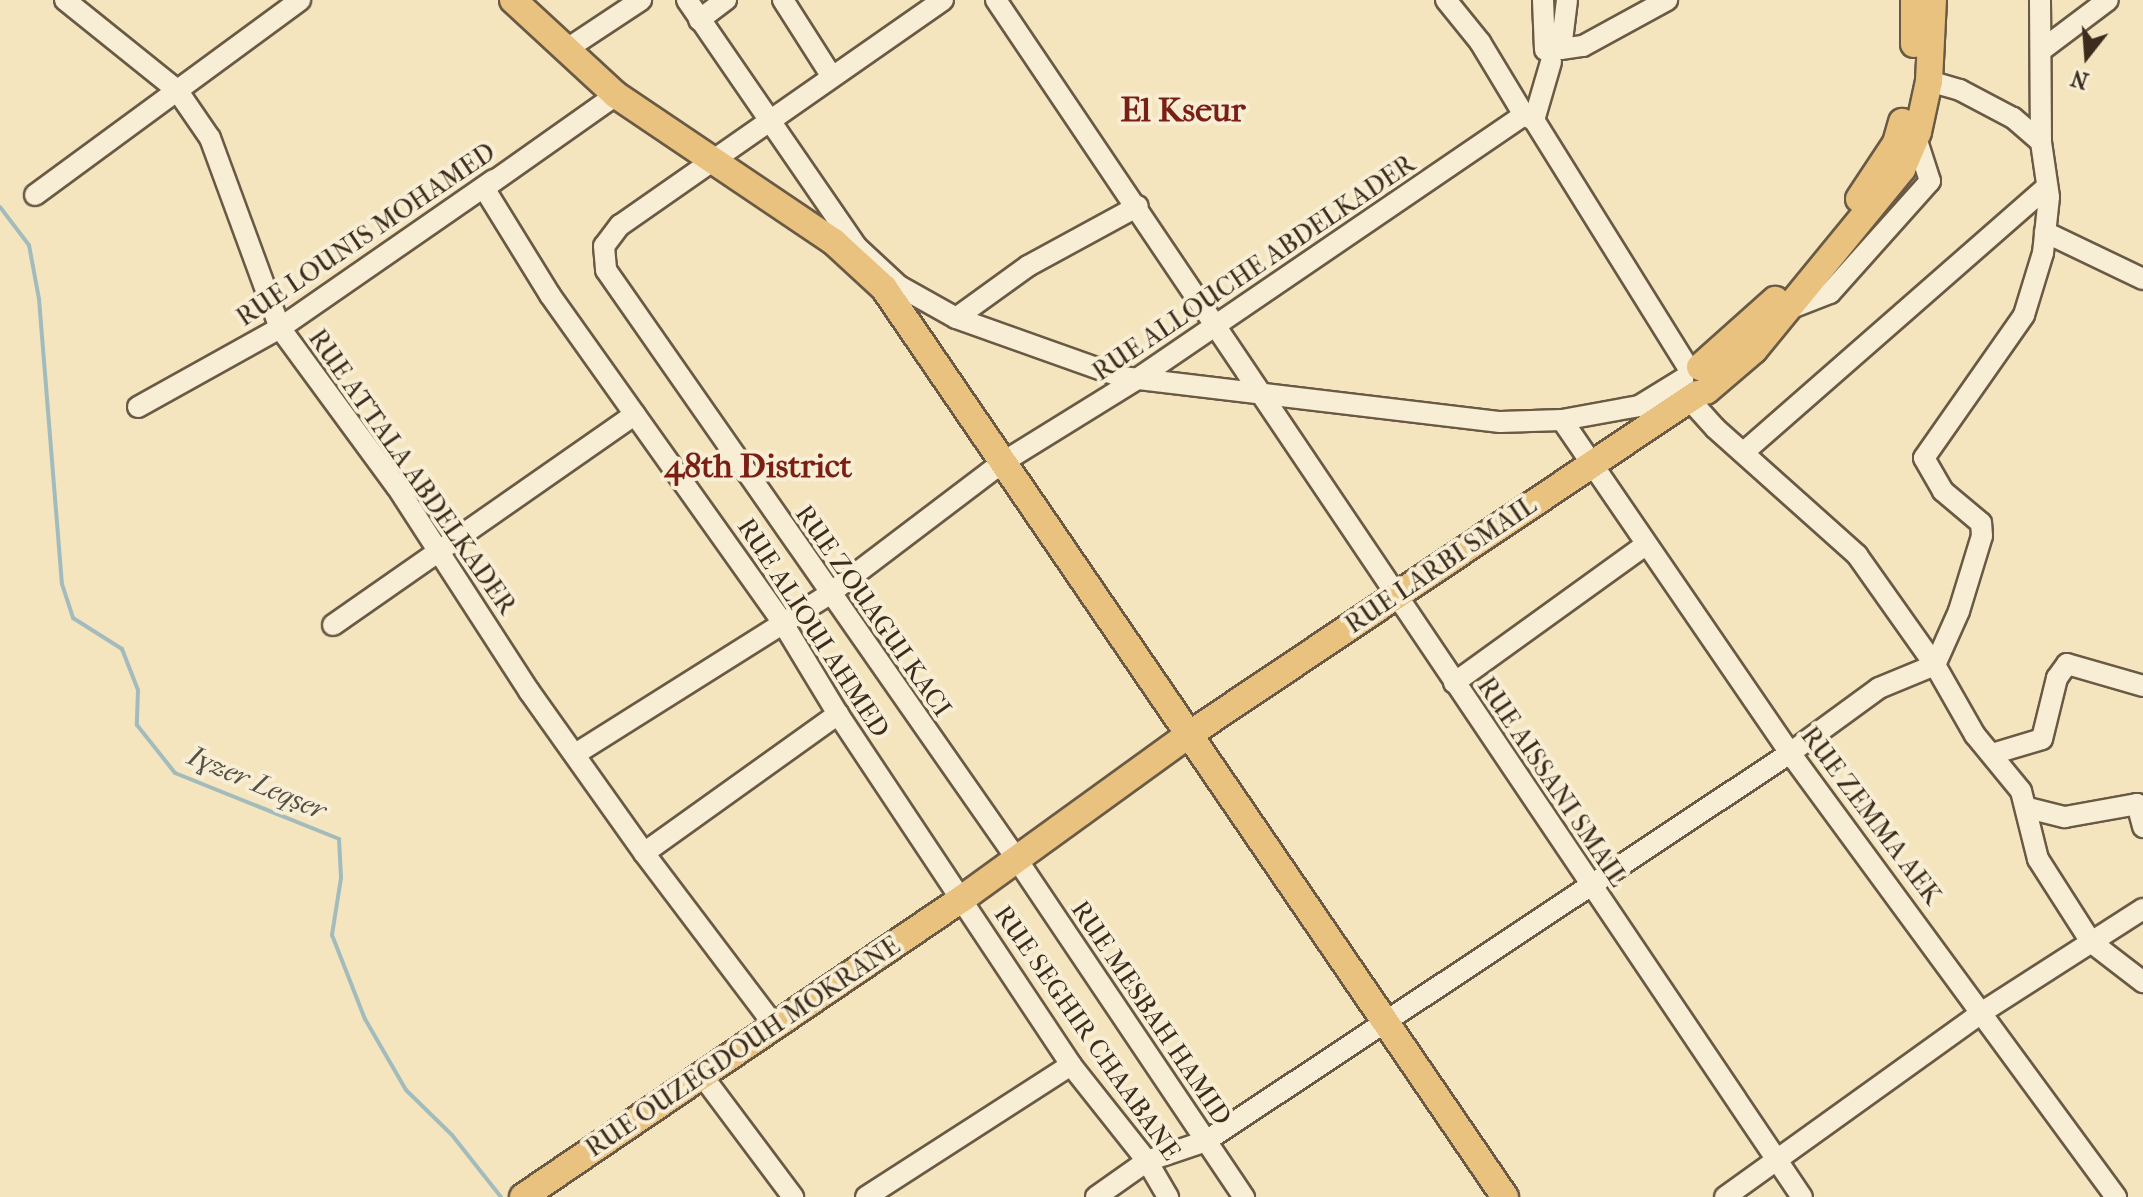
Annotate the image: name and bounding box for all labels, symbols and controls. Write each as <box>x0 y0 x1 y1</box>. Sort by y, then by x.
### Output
north arrow <box>2047 16 2127 96</box>
text: N <box>2068 64 2092 94</box>
district label: El Kseur <box>1120 91 1246 131</box>
street label: RUE LOUNIS MOHAMED <box>231 137 501 333</box>
street label: RUE ALLOUCHE ABDELKADER <box>1087 148 1421 388</box>
street label: RUE ATTALA ABDELKADER <box>301 323 523 621</box>
district label: 48th District <box>664 447 852 487</box>
street label: RUE LARBI SMAIL <box>1340 490 1542 640</box>
street label: RUE ZOUAGUI KACI <box>788 499 958 723</box>
street label: RUE ALIOUI AHMED <box>730 513 896 743</box>
street label: RUE AISSANI SMAIL <box>1470 671 1634 893</box>
street label: RUE ZEMMA AEK <box>1794 721 1948 911</box>
water label: Iɣzer Leqṣer <box>183 739 331 827</box>
street label: RUE MESBAH HAMID <box>1064 895 1238 1131</box>
street label: RUE SEGHIR CHAABANE <box>987 900 1187 1166</box>
street label: RUE OUZEGDOUH MOKRANE <box>580 930 906 1164</box>

